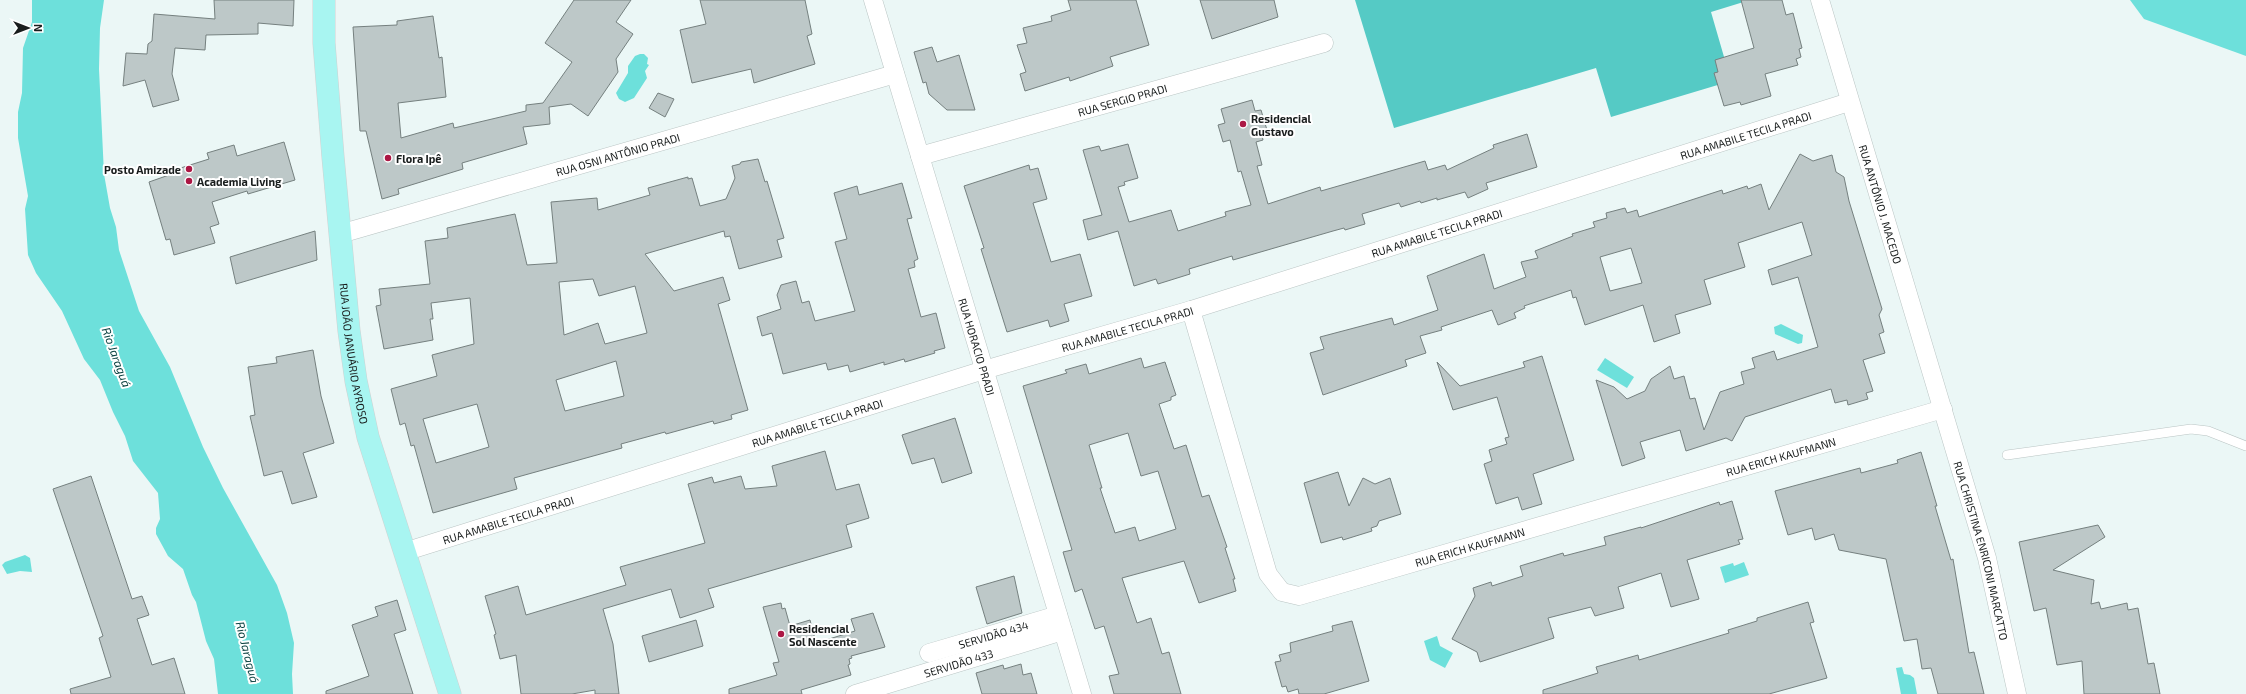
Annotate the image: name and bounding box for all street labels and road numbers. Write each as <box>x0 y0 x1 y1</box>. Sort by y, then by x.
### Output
street label: RUA SERGIO PRADI <box>1076 81 1168 118</box>
street label: RUA AMABILE TECILA PRADI <box>1678 108 1813 162</box>
street label: RUA OSNI ANTÔNIO PRADI <box>554 130 681 178</box>
street label: RUA ANTÔNIO J. MACEDO <box>1857 143 1905 265</box>
street label: RUA AMABILE TECILA PRADI <box>1369 206 1504 259</box>
street label: RUA JOÃO JANUÁRIO AYROSO <box>338 282 371 425</box>
street label: RUA HORACIO PRADI <box>957 296 998 397</box>
street label: RUA AMABILE TECILA PRADI <box>1060 303 1195 354</box>
street label: RUA AMABILE TECILA PRADI <box>750 396 884 449</box>
street label: RUA ERICH KAUFMANN <box>1724 434 1837 478</box>
street label: RUA CHRISTINA ENRICONI MARCATTO <box>1952 460 2011 641</box>
street label: RUA AMABILE TECILA PRADI <box>441 493 575 546</box>
street label: RUA ERICH KAUFMANN <box>1413 524 1526 569</box>
street label: SERVIDÃO 434 <box>957 618 1030 651</box>
street label: SERVIDÃO 433 <box>922 646 995 679</box>

